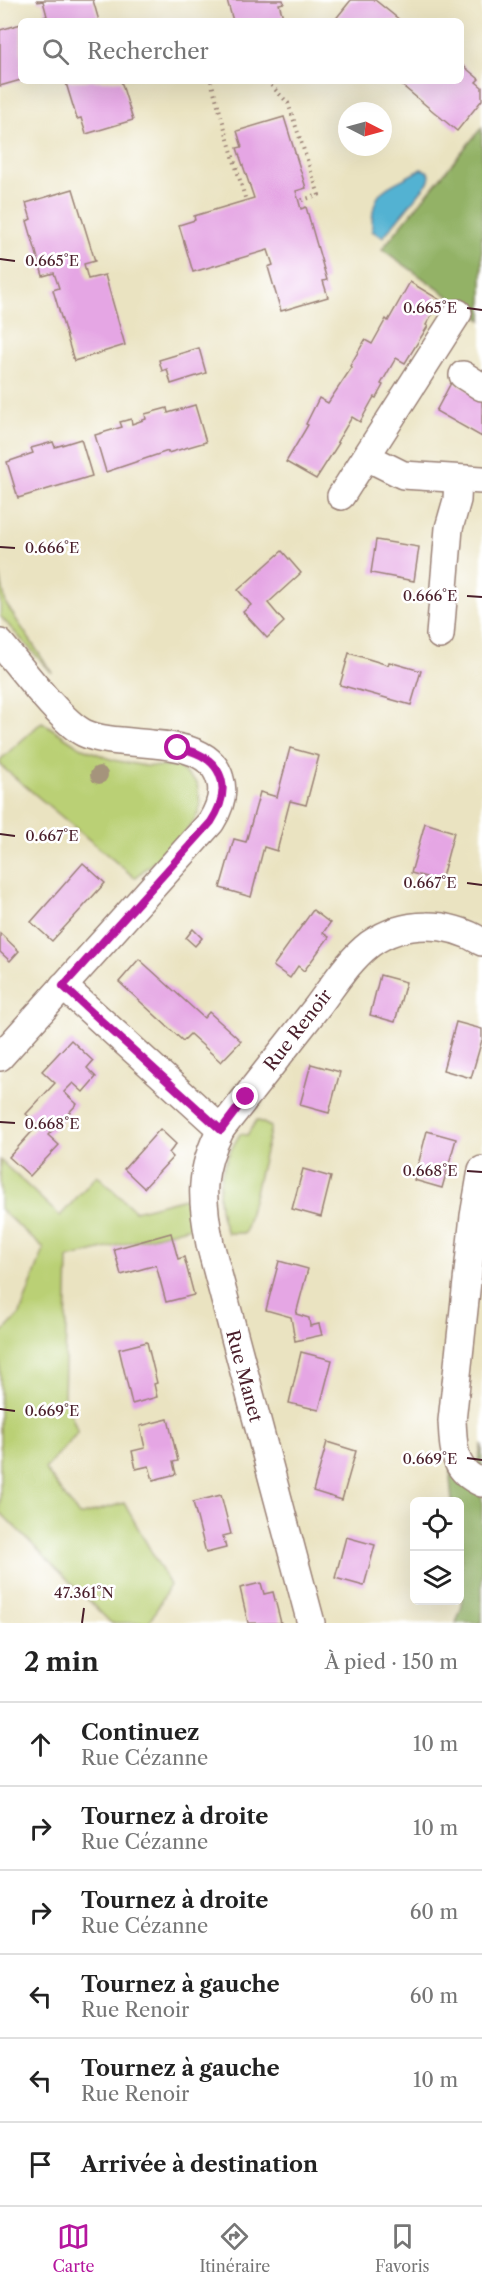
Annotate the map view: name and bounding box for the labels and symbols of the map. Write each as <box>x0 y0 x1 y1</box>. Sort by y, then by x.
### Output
north arrow <box>338 102 392 156</box>
text: 0.665°E <box>25 251 79 270</box>
text: 0.665°E <box>403 298 457 317</box>
text: 0.666°E <box>25 538 79 557</box>
text: 0.666°E <box>403 586 457 605</box>
route start <box>164 734 190 760</box>
text: 0.667°E <box>25 826 79 845</box>
text: 0.667°E <box>403 873 457 892</box>
street label: Rue Renoir <box>259 984 337 1075</box>
route end <box>232 1083 258 1109</box>
text: 0.668°E <box>25 1114 79 1133</box>
text: 0.668°E <box>403 1161 457 1180</box>
street label: Rue Manet <box>221 1328 267 1425</box>
text: 0.669°E <box>25 1401 79 1420</box>
text: 0.669°E <box>403 1449 457 1468</box>
text: 47.361°N <box>54 1583 114 1602</box>

